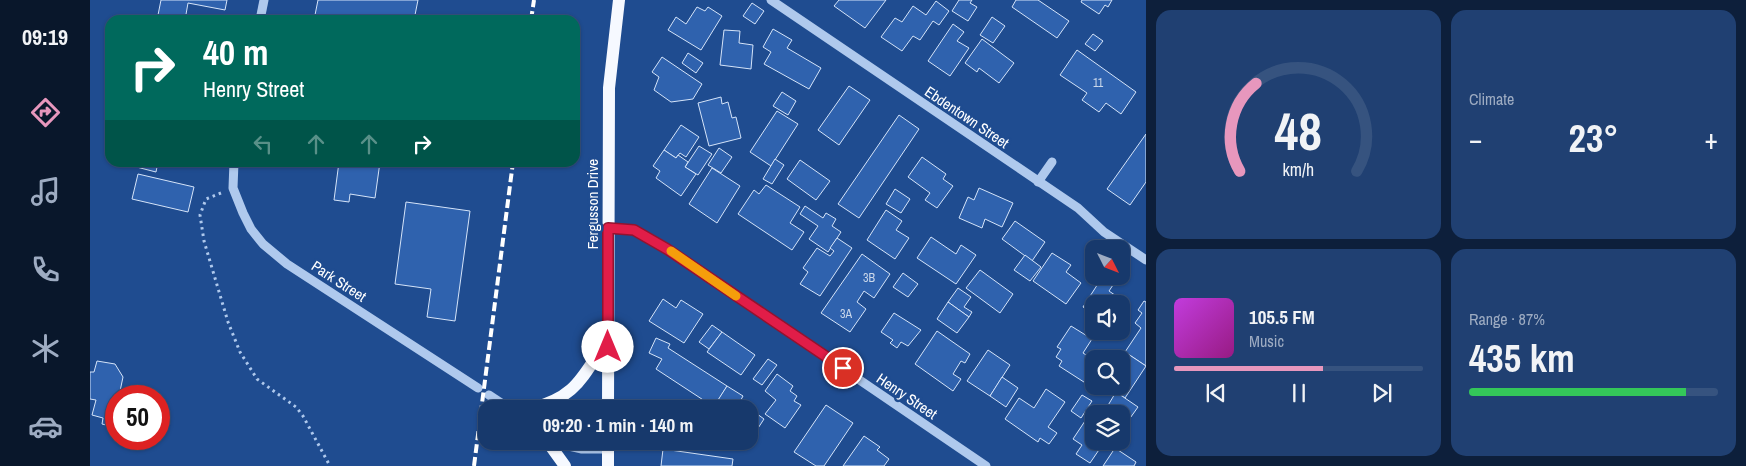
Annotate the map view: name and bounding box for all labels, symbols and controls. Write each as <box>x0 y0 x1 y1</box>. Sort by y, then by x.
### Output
text: 09:19 <box>22 22 68 52</box>
text: 40 m <box>203 29 268 76</box>
icon: right <box>120 35 185 100</box>
text: Henry Street <box>203 74 304 104</box>
house number: 11 <box>1093 75 1104 91</box>
street label: Ebdentown Street <box>921 81 1014 153</box>
text: Climate <box>1469 88 1514 110</box>
icon: directions <box>28 95 63 130</box>
text: 48 <box>1275 96 1322 166</box>
text: 23° <box>1569 113 1618 164</box>
text: − <box>1469 120 1482 158</box>
text: + <box>1705 120 1718 158</box>
icon: left <box>249 130 277 158</box>
icon: ahead <box>302 130 330 158</box>
icon: ahead <box>355 130 383 158</box>
icon: right <box>408 130 436 158</box>
text: km/h <box>1283 158 1314 182</box>
street label: Fergusson Drive <box>582 159 603 249</box>
icon: music <box>28 174 63 209</box>
north arrow <box>1085 240 1130 285</box>
map controls <box>1085 240 1130 450</box>
icon: phone <box>28 252 63 287</box>
street label: Park Street <box>307 255 371 307</box>
house number: 3B <box>863 270 875 286</box>
button: sound <box>1085 295 1130 340</box>
text: 105.5 FM <box>1249 304 1315 330</box>
house number: 3A <box>840 306 852 322</box>
text: Range · 87% <box>1469 308 1545 330</box>
position arrow <box>581 320 633 372</box>
text: Music <box>1249 330 1284 352</box>
icon: climate <box>28 331 63 366</box>
text: 435 km <box>1469 333 1575 384</box>
pin <box>822 347 864 389</box>
button: search <box>1085 350 1130 395</box>
icon: arrive <box>829 354 857 382</box>
street label: Henry Street <box>873 368 942 424</box>
icon: previous <box>1202 379 1230 407</box>
icon: pause <box>1285 379 1313 407</box>
icon: next <box>1368 379 1396 407</box>
speed limit sign: 50 <box>105 385 170 450</box>
button: layers <box>1085 405 1130 450</box>
icon: car <box>28 409 63 444</box>
text: 09:20 · 1 min · 140 m <box>543 412 693 438</box>

